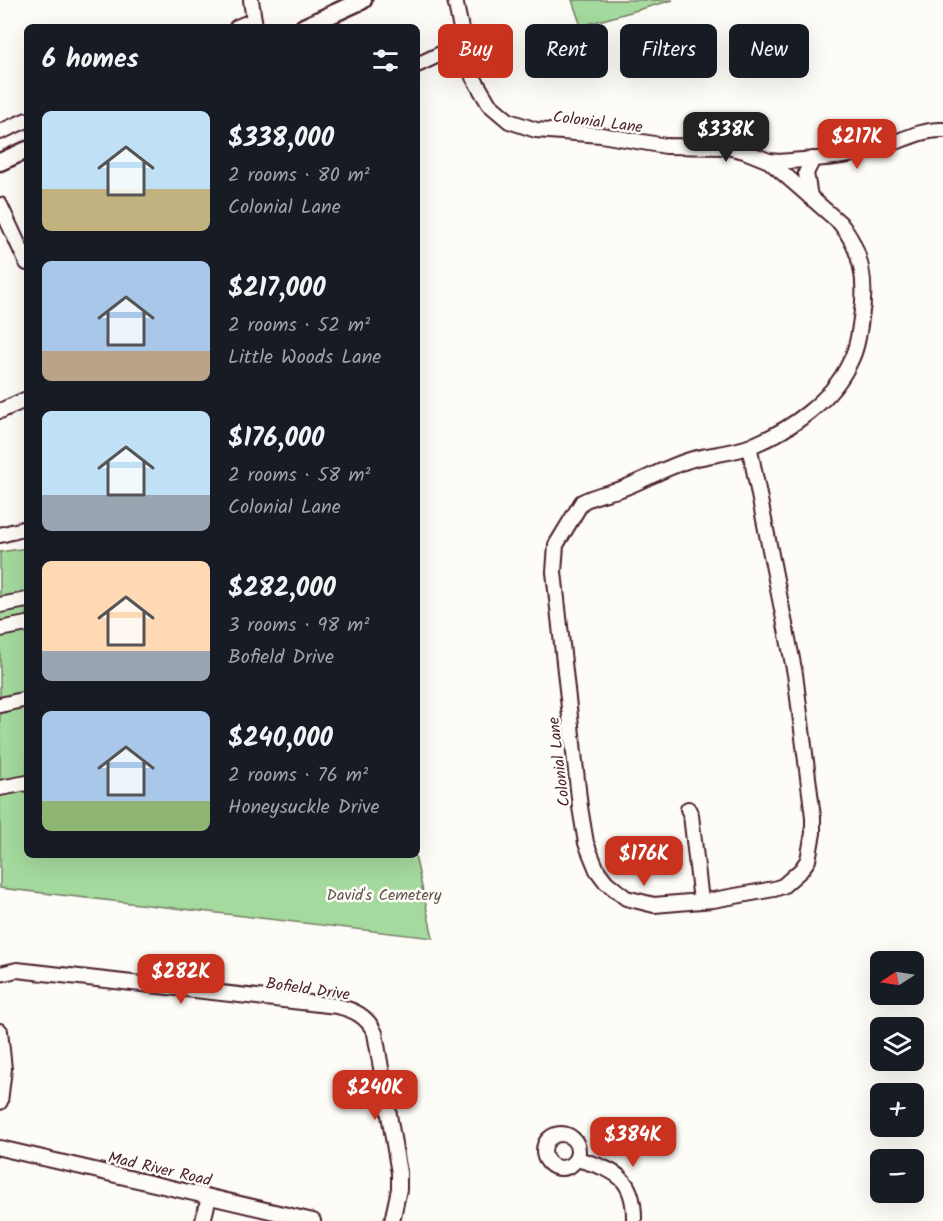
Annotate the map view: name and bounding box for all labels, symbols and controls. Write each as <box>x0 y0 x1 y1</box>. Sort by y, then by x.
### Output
chip: Buy <box>438 24 513 78</box>
chip: Rent <box>525 24 608 78</box>
chip: Filters <box>620 24 717 78</box>
chip: New <box>729 24 809 78</box>
text: 6 homes <box>42 39 139 81</box>
icon: filters <box>369 44 402 77</box>
street label: Colonial Lane <box>552 105 644 140</box>
pin: $338K <box>684 112 768 163</box>
text: $338K <box>697 115 755 147</box>
text: $338,000 <box>228 118 334 160</box>
pin: $217K <box>815 119 899 170</box>
text: $217K <box>831 122 883 154</box>
icon: home <box>90 135 162 207</box>
text: 2 rooms · 80 m² <box>228 160 370 192</box>
text: Colonial Lane <box>228 192 341 224</box>
text: $217,000 <box>228 268 326 310</box>
icon: home <box>90 285 162 357</box>
text: 2 rooms · 52 m² <box>228 310 370 342</box>
text: Little Woods Lane <box>228 342 381 374</box>
text: $176,000 <box>228 418 324 460</box>
icon: home <box>90 435 162 507</box>
text: 2 rooms · 58 m² <box>228 460 370 492</box>
text: Colonial Lane <box>228 492 341 524</box>
text: $282,000 <box>228 568 336 610</box>
icon: home <box>90 585 162 657</box>
text: 3 rooms · 98 m² <box>228 610 369 642</box>
text: Bofield Drive <box>228 642 334 674</box>
street label: Colonial Lane <box>542 716 577 808</box>
text: $240,000 <box>228 718 333 760</box>
icon: home <box>90 735 162 807</box>
text: 2 rooms · 76 m² <box>228 760 368 792</box>
text: Honeysuckle Drive <box>228 792 380 824</box>
pin: $176K <box>602 836 686 887</box>
text: $176K <box>619 839 669 871</box>
park label: David's Cemetery <box>327 883 442 908</box>
north arrow <box>870 951 924 1005</box>
map controls <box>870 951 924 1203</box>
pin: $282K <box>139 954 223 1005</box>
text: $282K <box>152 957 211 989</box>
street label: Bofield Drive <box>264 971 352 1008</box>
button: layers <box>870 1017 924 1071</box>
pin: $240K <box>333 1070 417 1121</box>
text: $240K <box>347 1073 403 1105</box>
button: + <box>870 1083 924 1137</box>
pin: $384K <box>591 1117 675 1168</box>
text: $384K <box>604 1120 662 1152</box>
street label: Mad River Road <box>105 1145 215 1194</box>
button: − <box>870 1149 924 1203</box>

